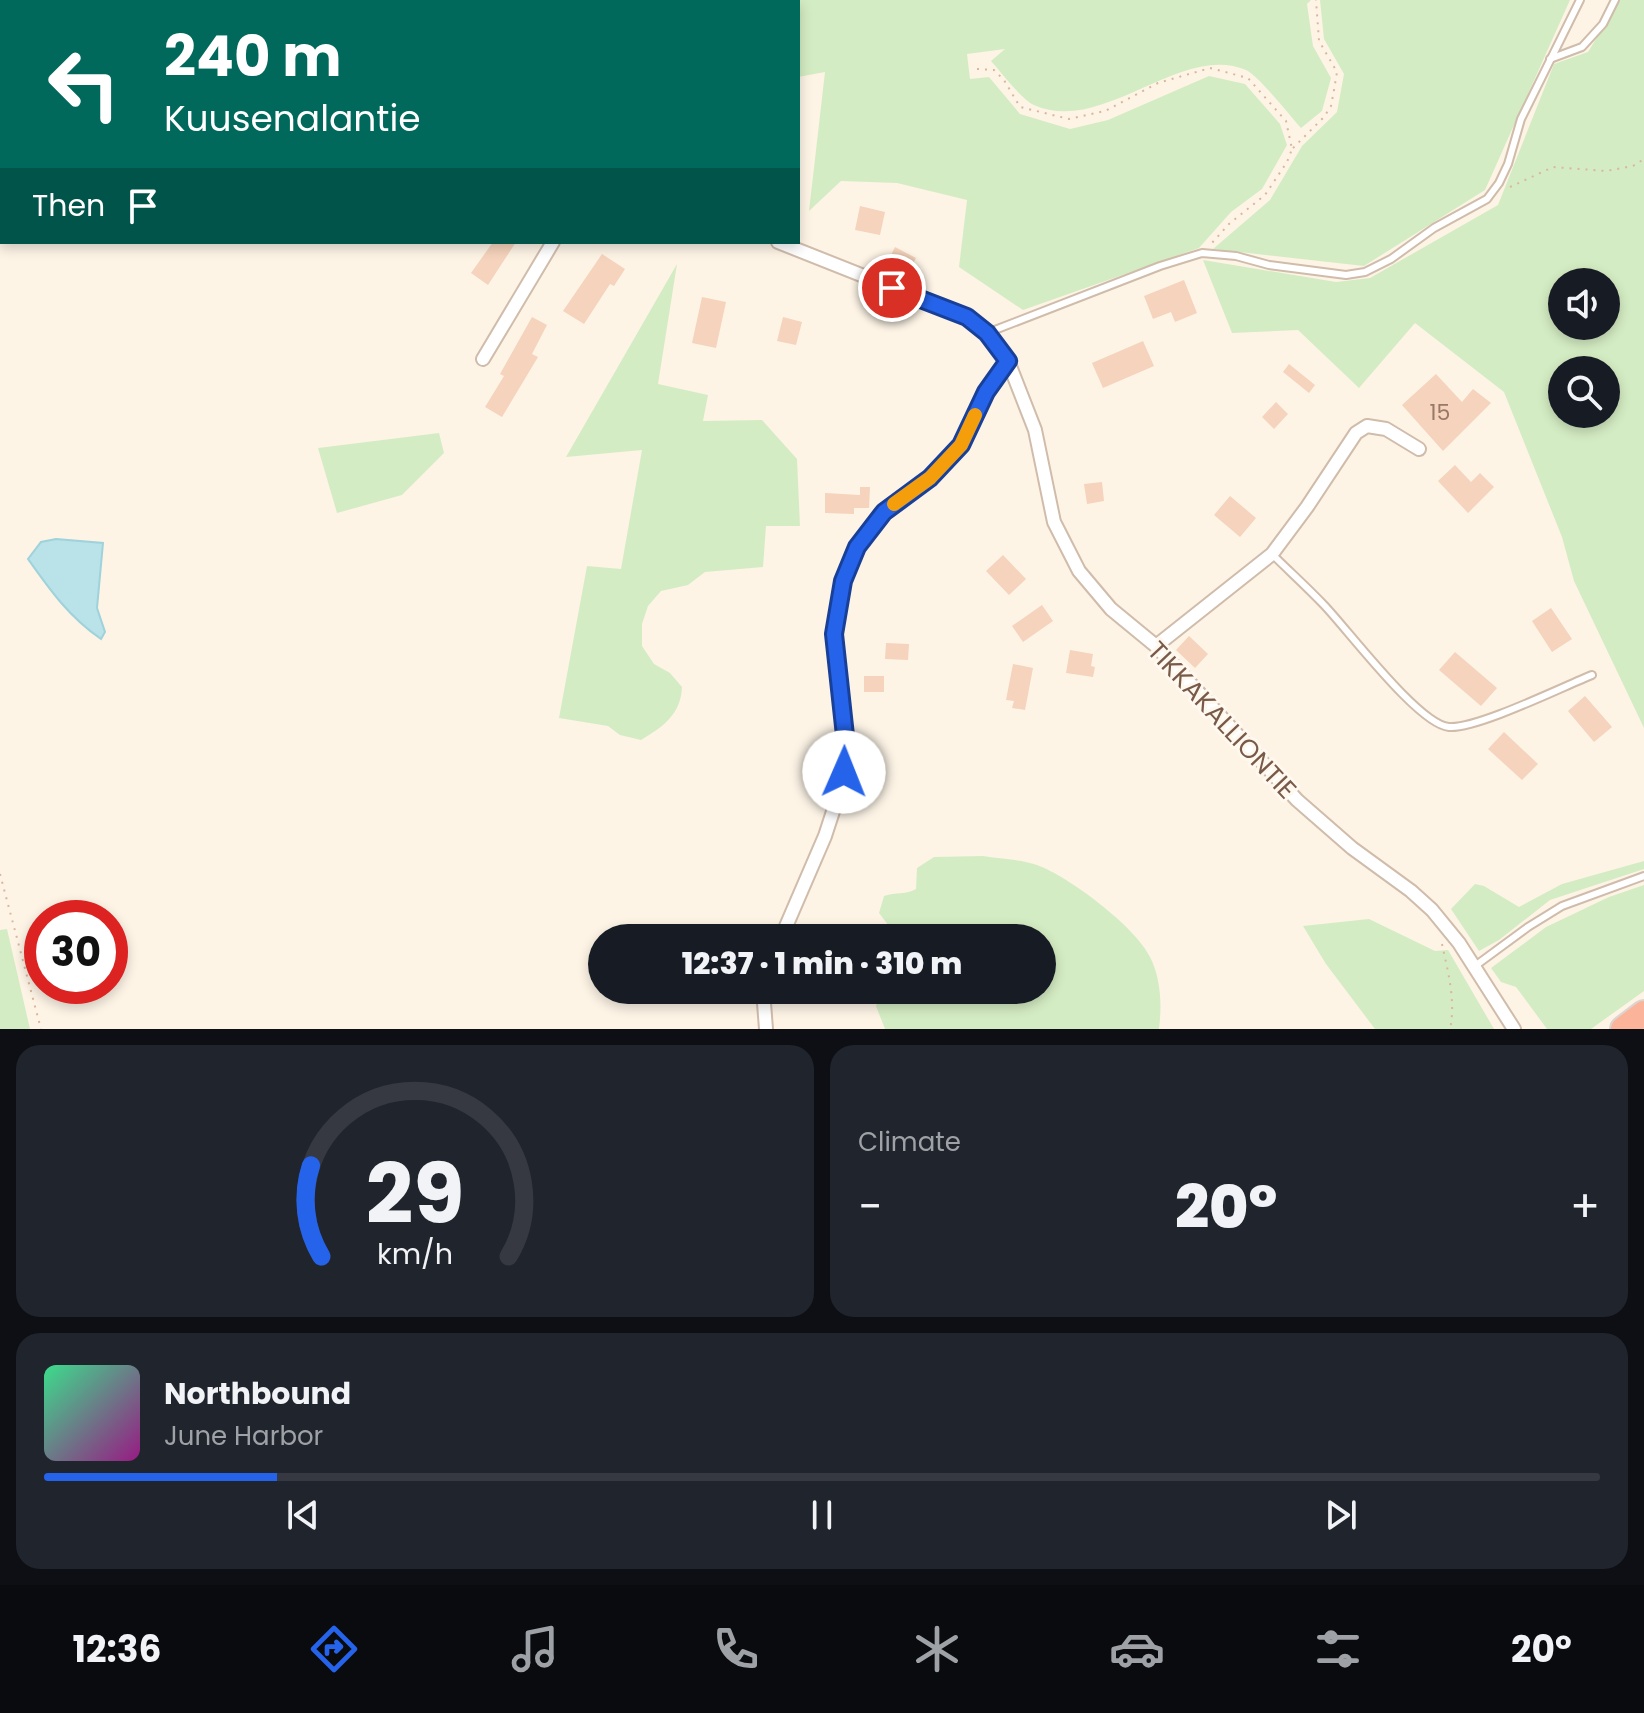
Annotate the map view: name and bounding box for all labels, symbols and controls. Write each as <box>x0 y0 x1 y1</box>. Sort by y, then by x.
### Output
text: 240 m <box>164 17 342 96</box>
icon: left <box>32 32 136 136</box>
text: Kuusenalantie <box>164 93 421 144</box>
text: Then <box>32 184 105 227</box>
icon: arrive <box>121 184 165 228</box>
pin <box>858 254 926 322</box>
icon: arrive <box>870 266 914 310</box>
map controls <box>1548 268 1620 428</box>
button: sound <box>1548 268 1620 340</box>
button: search <box>1548 356 1620 428</box>
house number: 15 <box>1430 397 1450 428</box>
street label: TIKKAKALLIONTIE <box>1139 633 1305 807</box>
position arrow <box>802 730 886 814</box>
speed limit sign: 30 <box>24 900 128 1004</box>
text: 12:37 · 1 min · 310 m <box>682 942 962 985</box>
text: Climate <box>858 1124 961 1160</box>
text: 29 <box>366 1136 464 1252</box>
text: 20° <box>1175 1165 1277 1249</box>
text: − <box>858 1176 882 1237</box>
text: + <box>1570 1176 1600 1237</box>
text: km/h <box>377 1234 453 1274</box>
text: Northbound <box>164 1372 351 1415</box>
text: June Harbor <box>164 1418 323 1454</box>
icon: previous <box>281 1493 325 1537</box>
icon: pause <box>800 1493 844 1537</box>
icon: next <box>1319 1493 1363 1537</box>
icon: directions <box>306 1621 362 1677</box>
icon: music <box>507 1621 563 1677</box>
icon: phone <box>708 1621 764 1677</box>
icon: climate <box>909 1621 965 1677</box>
icon: car <box>1109 1621 1165 1677</box>
icon: filters <box>1310 1621 1366 1677</box>
text: 12:36 <box>72 1624 161 1675</box>
text: 20° <box>1511 1624 1572 1675</box>

